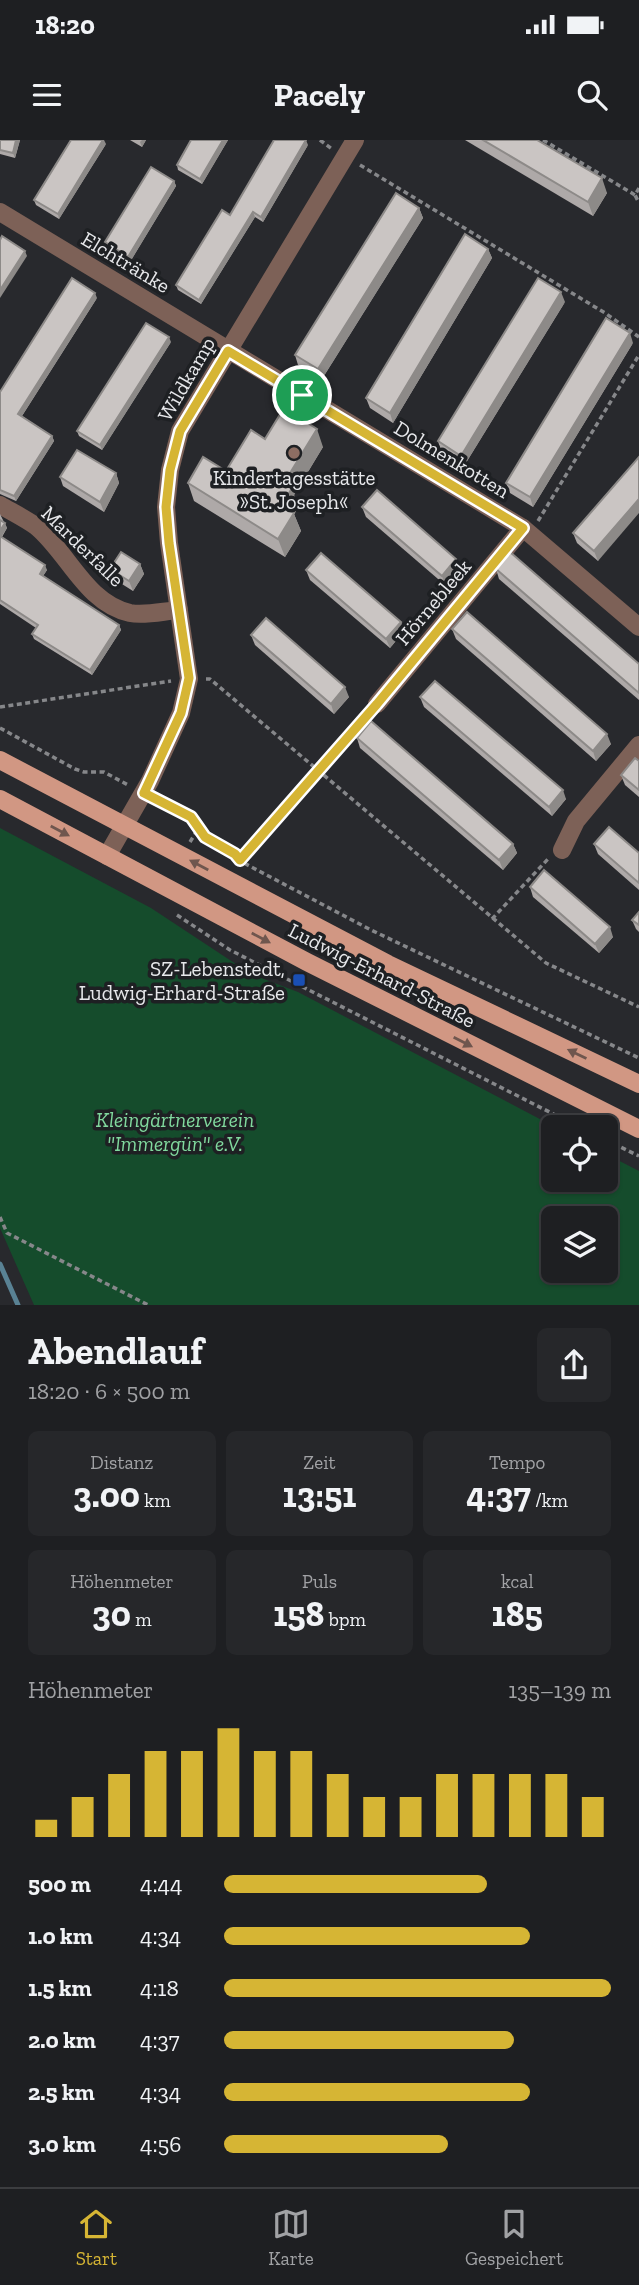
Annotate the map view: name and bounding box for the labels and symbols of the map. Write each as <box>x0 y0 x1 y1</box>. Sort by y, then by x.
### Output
street label: Elchtränke <box>77 226 175 298</box>
street label: Wildkamp <box>152 332 220 426</box>
pin <box>272 365 332 425</box>
street label: Dolmenkotten <box>390 415 514 503</box>
marker: Kindertagesstätte »St. Joseph« <box>286 445 302 461</box>
place label: Kindertagesstätte »St. Joseph« <box>213 465 375 514</box>
street label: Marderfalle <box>36 500 130 592</box>
street label: Hörnebleek <box>390 554 476 650</box>
one-way arrow <box>50 825 70 837</box>
one-way arrow <box>189 859 209 870</box>
street label: Ludwig-Erhard-Straße <box>284 917 480 1033</box>
one-way arrow <box>251 932 271 943</box>
place label: SZ-Lebenstedt, Ludwig-Erhard-Straße <box>79 956 285 1005</box>
marker: SZ-Lebenstedt, Ludwig-Erhard-Straße <box>291 972 307 988</box>
one-way arrow <box>453 1036 473 1048</box>
one-way arrow <box>567 1049 587 1060</box>
park label: Kleingärtnerverein "Immergün" e.V. <box>96 1107 254 1156</box>

